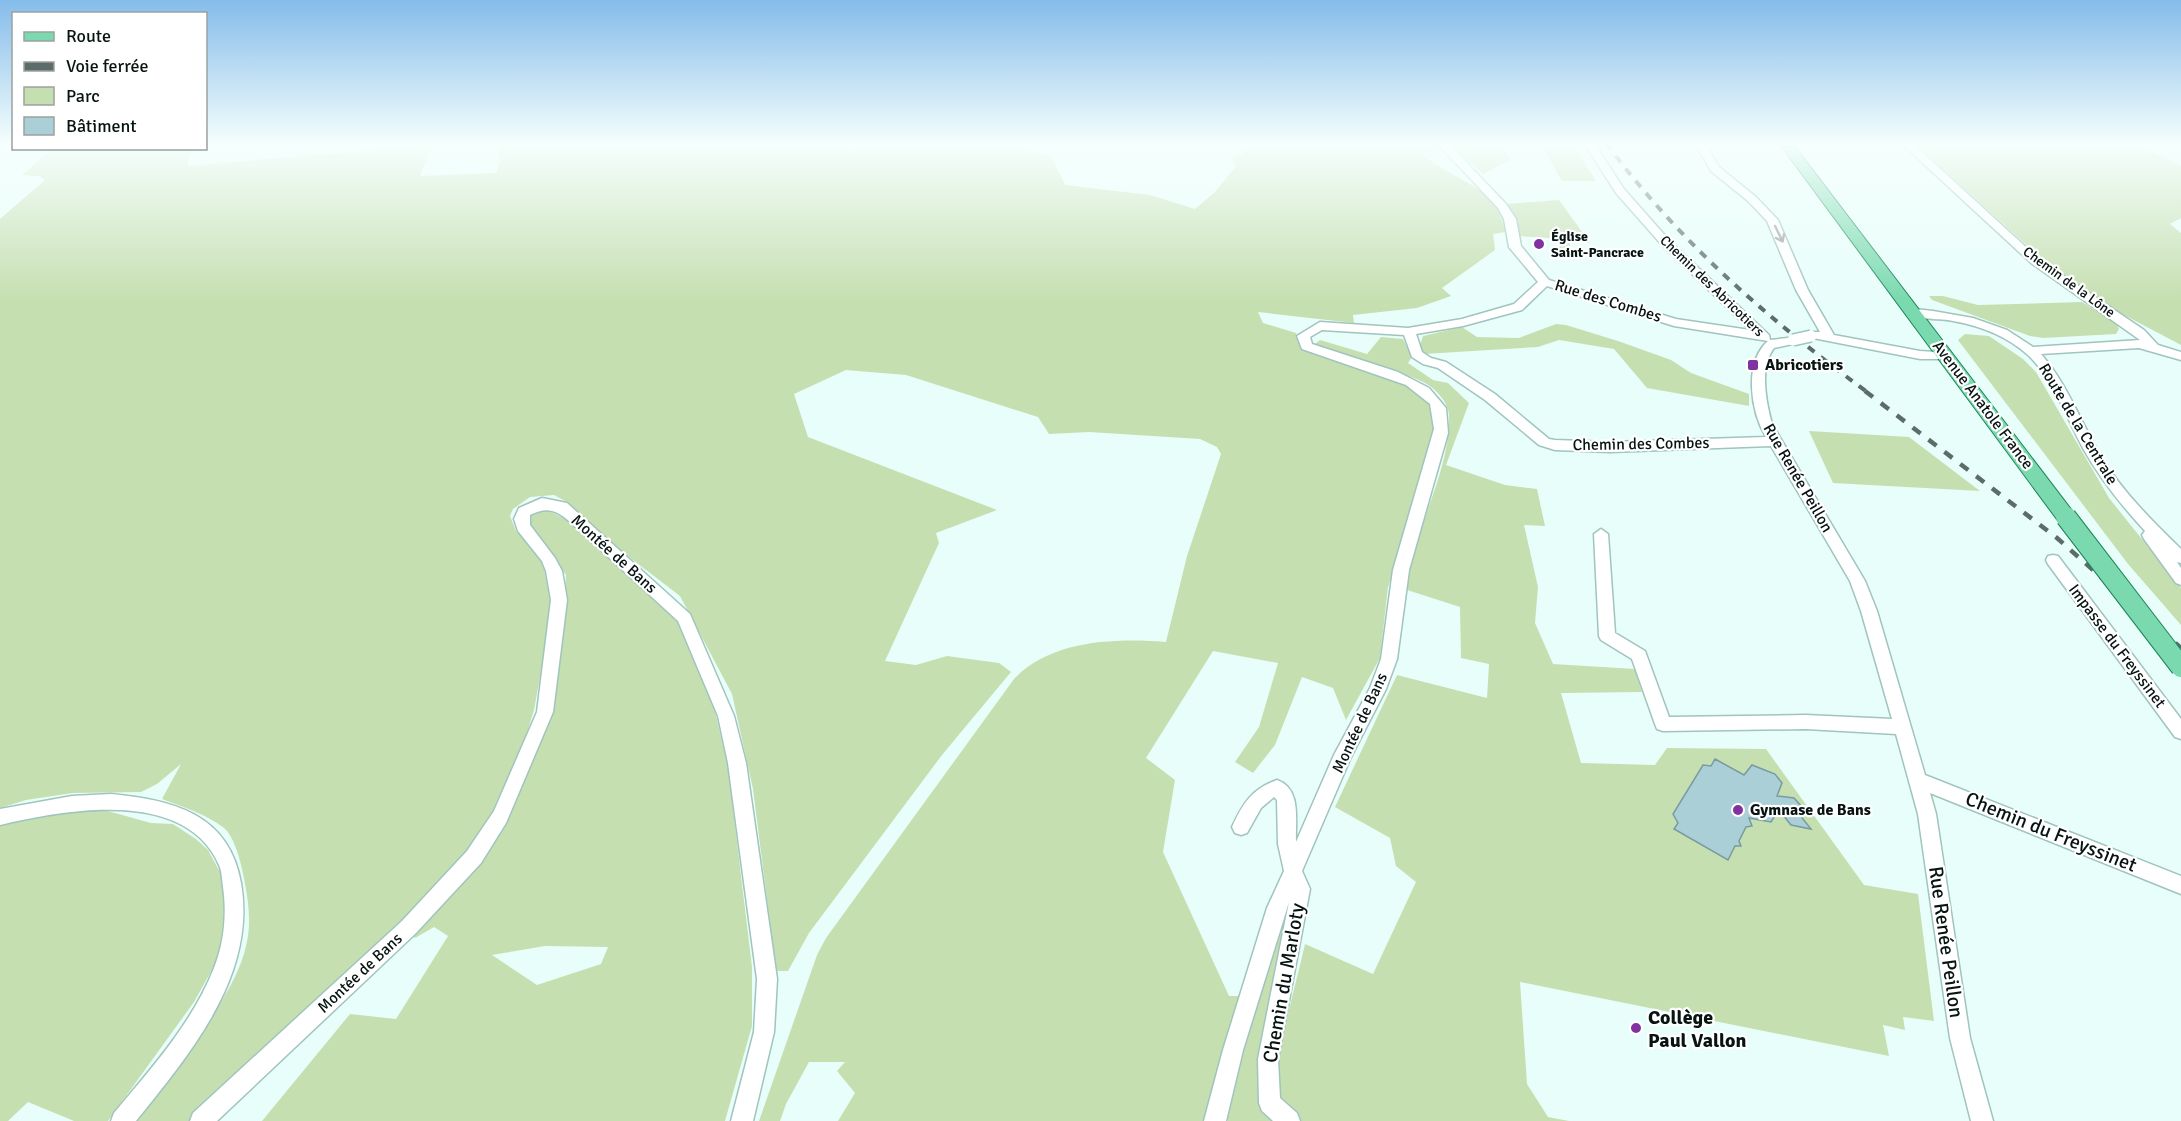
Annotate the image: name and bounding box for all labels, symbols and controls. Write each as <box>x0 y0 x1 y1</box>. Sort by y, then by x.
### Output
legend <box>12 12 207 150</box>
text: Route <box>66 25 111 47</box>
text: Voie ferrée <box>66 55 148 77</box>
text: Parc <box>66 85 100 107</box>
text: Bâtiment <box>66 115 137 137</box>
one-way arrow <box>1773 225 1785 243</box>
place label: Église Saint-Pancrace <box>1551 228 1644 261</box>
street label: Chemin des Abricotiers <box>1656 232 1768 340</box>
marker: Église Saint-Pancrace <box>1532 237 1546 251</box>
street label: Chemin de la Lône <box>2020 243 2118 321</box>
street label: Rue des Combes <box>1552 275 1664 327</box>
street label: Avenue Anatole France <box>1928 337 2038 473</box>
place label: Abricotiers <box>1765 355 1843 375</box>
marker: Abricotiers <box>1746 358 1760 372</box>
street label: Route de la Centrale <box>2034 360 2122 488</box>
street label: Rue Renée Peillon <box>1759 420 1837 536</box>
street label: Chemin des Combes <box>1572 433 1710 455</box>
street label: Montée de Bans <box>567 510 661 598</box>
street label: Impasse du Freyssinet <box>2064 580 2170 712</box>
street label: Montée de Bans <box>1328 670 1392 776</box>
street label: Chemin du Freyssinet <box>1962 786 2140 878</box>
place label: Gymnase de Bans <box>1750 800 1871 820</box>
marker: Gymnase de Bans <box>1731 803 1745 817</box>
street label: Rue Renée Peillon <box>1923 865 1969 1019</box>
street label: Chemin du Marloty <box>1258 901 1310 1065</box>
street label: Montée de Bans <box>314 929 406 1017</box>
place label: Collège Paul Vallon <box>1648 1005 1747 1053</box>
marker: Collège Paul Vallon <box>1629 1021 1643 1035</box>

